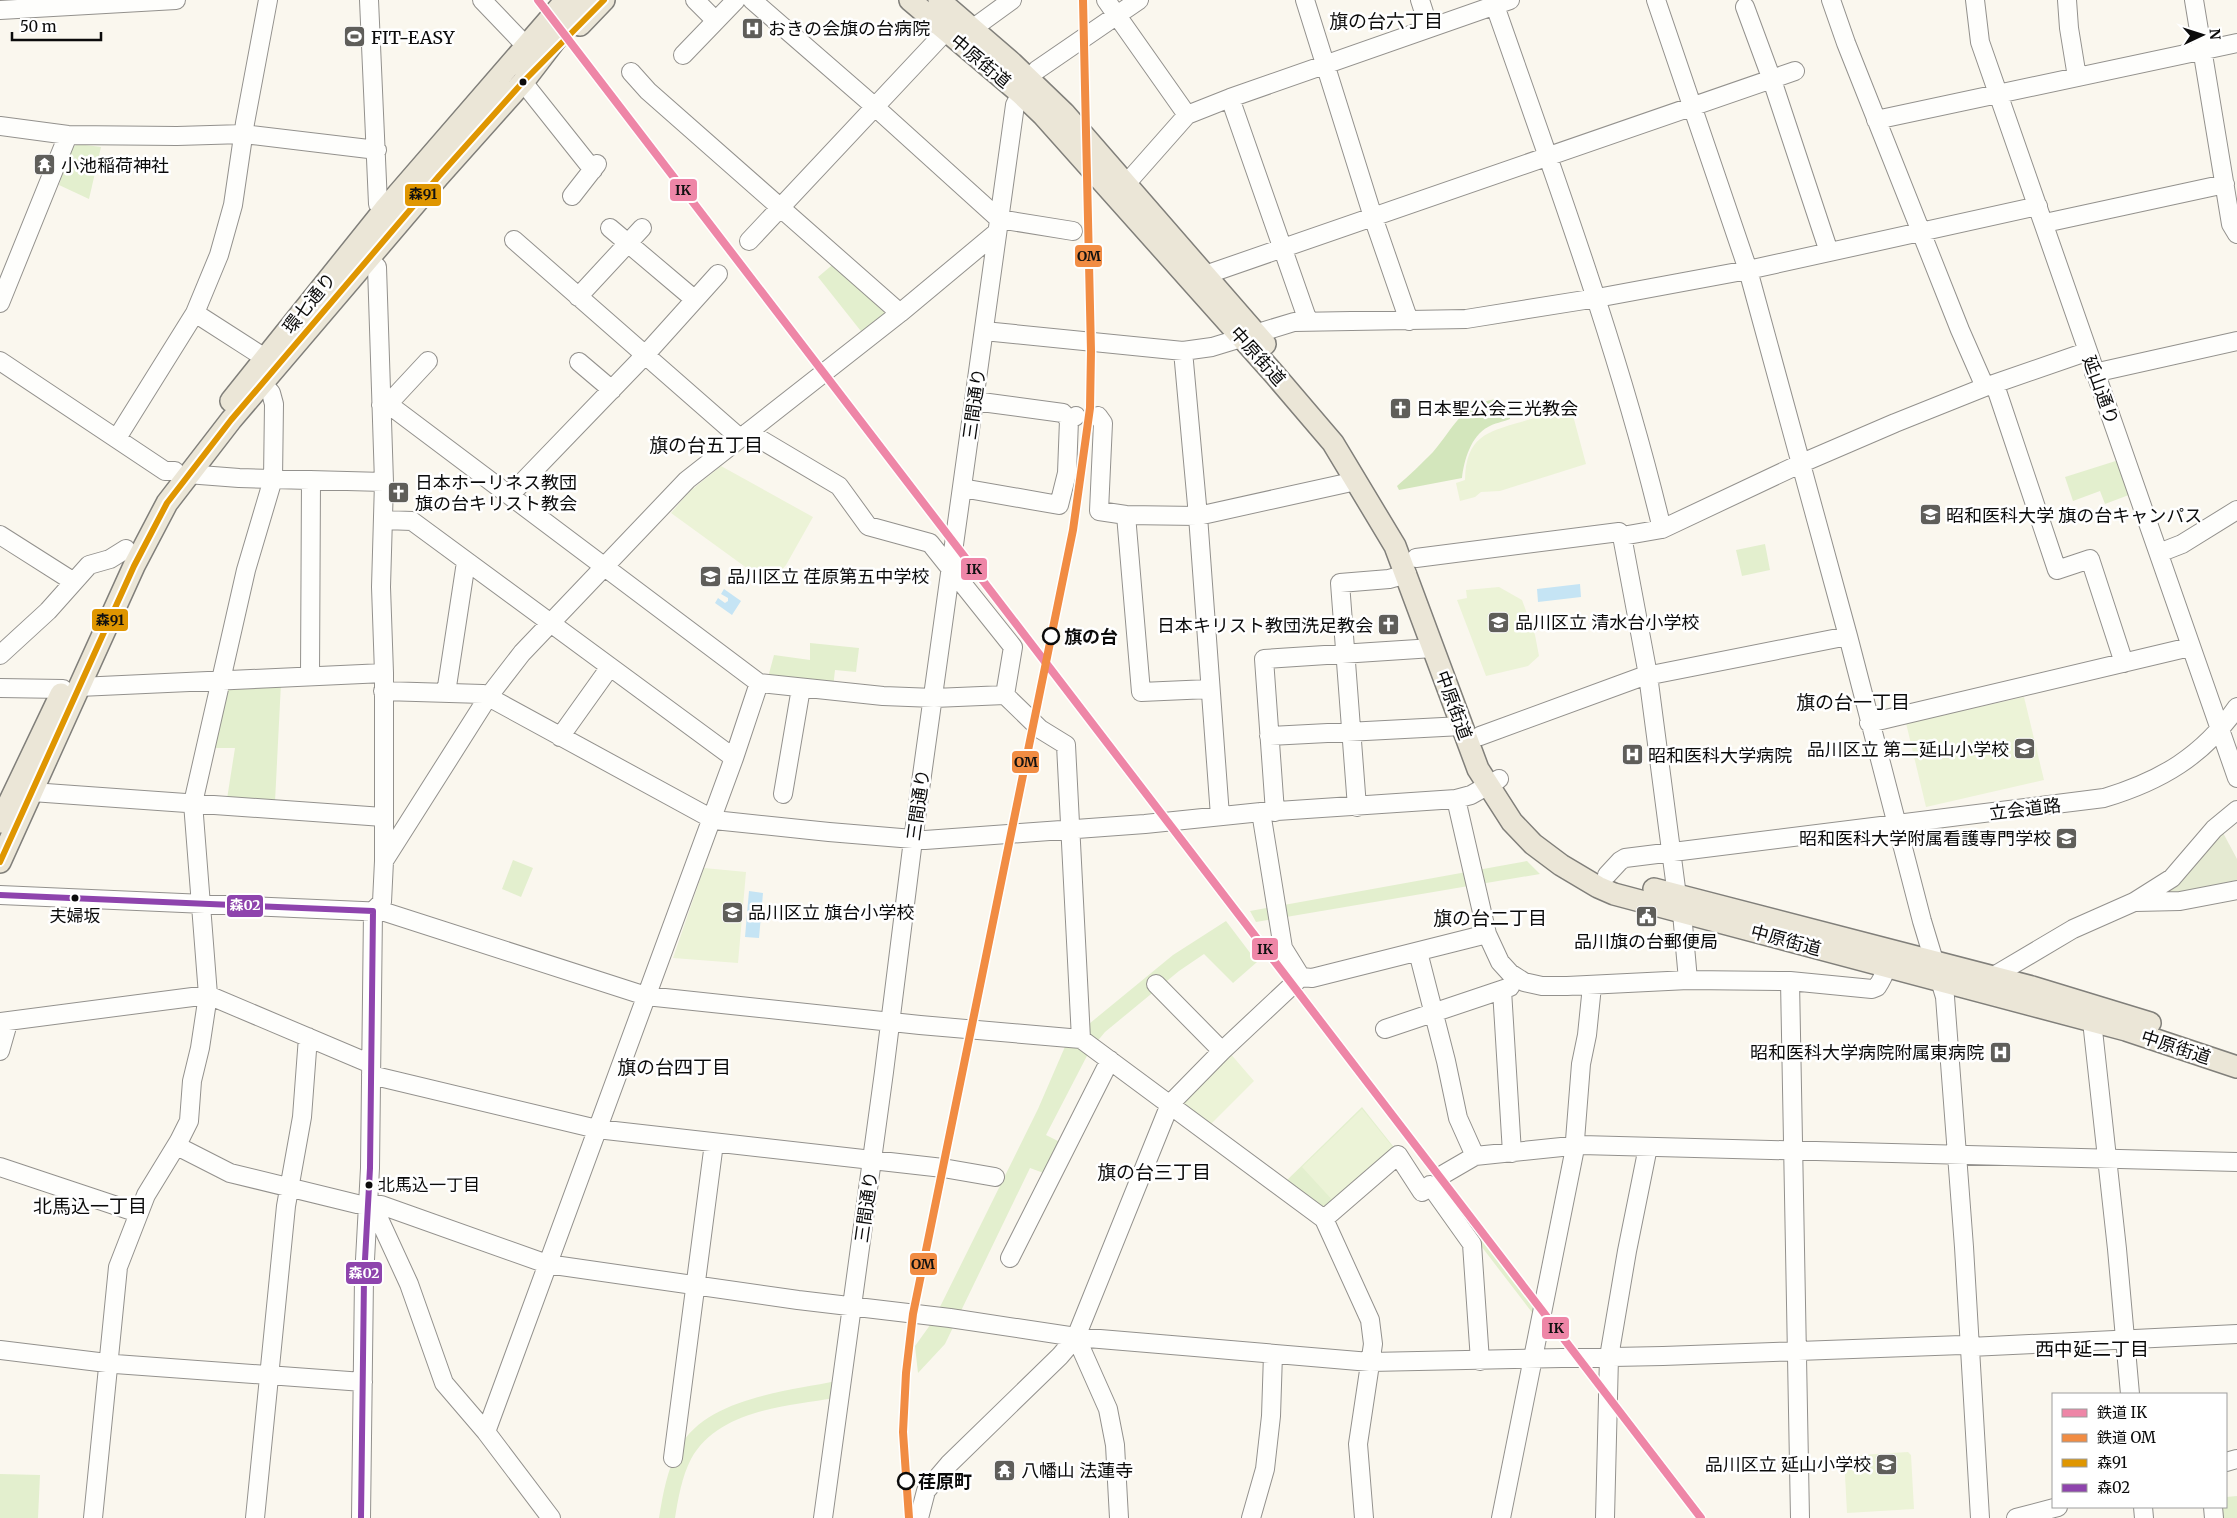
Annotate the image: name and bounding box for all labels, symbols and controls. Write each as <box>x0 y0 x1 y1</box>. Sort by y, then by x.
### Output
district label: 旗の台六丁目 <box>1329 9 1443 33</box>
scale bar <box>12 10 101 42</box>
north arrow <box>2177 10 2227 60</box>
hospital icon: おきの会旗の台病院 <box>740 16 764 40</box>
text: 50 m <box>20 17 57 36</box>
place label: おきの会旗の台病院 <box>768 17 930 40</box>
sports icon: FIT-EASY <box>343 25 367 49</box>
place label: FIT-EASY <box>371 26 455 49</box>
text: N <box>2206 28 2224 40</box>
street label: 中原街道 <box>946 29 1016 93</box>
unlabelled marker <box>518 77 528 87</box>
temple icon: 小池稲荷神社 <box>33 153 57 177</box>
place label: 小池稲荷神社 <box>61 154 169 177</box>
line badge: IK <box>669 178 698 202</box>
text: IK <box>675 181 692 199</box>
line badge: 森91 <box>404 183 442 207</box>
text: 森91 <box>409 185 438 203</box>
line badge: OM <box>1074 244 1103 268</box>
text: OM <box>1077 247 1102 265</box>
street label: 環七通り <box>277 268 341 338</box>
street label: 中原街道 <box>1225 322 1291 390</box>
street label: 延山通り <box>2078 352 2124 428</box>
street label: 三間通り <box>958 367 990 441</box>
church icon: 日本聖公会三光教会 <box>1388 396 1412 420</box>
place label: 日本聖公会三光教会 <box>1416 397 1578 420</box>
district label: 旗の台五丁目 <box>649 433 763 457</box>
place label: 日本ホーリネス教団 旗の台キリスト教会 <box>415 471 577 515</box>
church icon: 日本ホーリネス教団 旗の台キリスト教会 <box>387 480 411 504</box>
school or university icon: 昭和医科大学 旗の台キャンパス <box>1918 503 1942 527</box>
place label: 昭和医科大学 旗の台キャンパス <box>1946 504 2202 527</box>
line badge: IK <box>960 557 988 581</box>
text: IK <box>966 560 983 578</box>
school or university icon: 品川区立 荏原第五中学校 <box>699 564 723 588</box>
place label: 品川区立 荏原第五中学校 <box>727 565 929 588</box>
line badge: 森91 <box>91 608 129 632</box>
school or university icon: 品川区立 清水台小学校 <box>1487 610 1511 634</box>
text: 森91 <box>96 611 125 629</box>
place label: 品川区立 清水台小学校 <box>1515 611 1699 634</box>
church icon: 日本キリスト教団洗足教会 <box>1377 613 1401 637</box>
place label: 日本キリスト教団洗足教会 <box>1157 614 1373 637</box>
place label: 旗の台 <box>1064 625 1118 648</box>
marker: 旗の台 <box>1042 627 1060 645</box>
street label: 中原街道 <box>1431 667 1477 743</box>
district label: 旗の台一丁目 <box>1796 690 1910 714</box>
school or university icon: 品川区立 第二延山小学校 <box>2013 737 2037 761</box>
place label: 品川区立 第二延山小学校 <box>1807 738 2009 761</box>
hospital icon: 昭和医科大学病院 <box>1620 743 1644 767</box>
place label: 昭和医科大学病院 <box>1648 744 1792 767</box>
line badge: OM <box>1011 750 1040 774</box>
text: OM <box>1014 753 1039 771</box>
street label: 三間通り <box>902 768 934 842</box>
street label: 立会道路 <box>1988 793 2062 825</box>
school or university icon: 昭和医科大学附属看護専門学校 <box>2055 826 2079 850</box>
place label: 昭和医科大学附属看護専門学校 <box>1799 827 2051 850</box>
marker: 夫婦坂 <box>70 893 80 903</box>
line badge: 森02 <box>226 894 264 918</box>
text: 森02 <box>229 896 261 914</box>
school or university icon: 品川区立 旗台小学校 <box>720 900 744 924</box>
place label: 品川区立 旗台小学校 <box>748 901 914 924</box>
public building icon: 品川旗の台郵便局 <box>1634 904 1658 928</box>
place label: 夫婦坂 <box>50 905 101 927</box>
district label: 旗の台二丁目 <box>1433 906 1547 930</box>
street label: 中原街道 <box>1748 920 1824 960</box>
place label: 品川旗の台郵便局 <box>1574 930 1718 953</box>
line badge: IK <box>1251 937 1279 961</box>
text: IK <box>1257 940 1274 958</box>
street label: 中原街道 <box>2138 1025 2214 1069</box>
hospital icon: 昭和医科大学病院附属東病院 <box>1988 1040 2012 1064</box>
place label: 昭和医科大学病院附属東病院 <box>1750 1041 1984 1064</box>
district label: 旗の台四丁目 <box>617 1055 731 1079</box>
district label: 旗の台三丁目 <box>1097 1160 1211 1184</box>
street label: 三間通り <box>850 1170 882 1244</box>
place label: 北馬込一丁目 <box>378 1174 480 1196</box>
marker: 北馬込一丁目 <box>364 1180 374 1190</box>
district label: 北馬込一丁目 <box>33 1194 147 1218</box>
line badge: OM <box>909 1252 938 1276</box>
text: OM <box>911 1255 936 1273</box>
line badge: 森02 <box>345 1261 383 1285</box>
text: 森02 <box>348 1264 380 1282</box>
line badge: IK <box>1541 1316 1570 1340</box>
text: IK <box>1548 1319 1565 1337</box>
district label: 西中延二丁目 <box>2035 1337 2149 1361</box>
legend <box>2052 1393 2227 1508</box>
text: 鉄道 IK <box>2097 1403 2147 1422</box>
text: 鉄道 OM <box>2097 1428 2156 1447</box>
school or university icon: 品川区立 延山小学校 <box>1875 1452 1899 1476</box>
place label: 品川区立 延山小学校 <box>1705 1453 1871 1476</box>
text: 森91 <box>2097 1453 2128 1472</box>
temple icon: 八幡山 法蓮寺 <box>993 1458 1017 1482</box>
place label: 八幡山 法蓮寺 <box>1021 1459 1133 1482</box>
place label: 荏原町 <box>918 1470 972 1493</box>
marker: 荏原町 <box>897 1472 915 1490</box>
text: 森02 <box>2097 1478 2130 1497</box>

